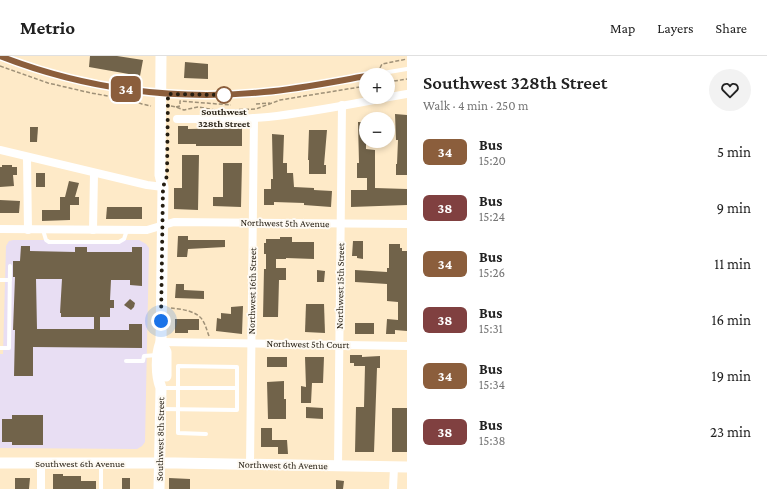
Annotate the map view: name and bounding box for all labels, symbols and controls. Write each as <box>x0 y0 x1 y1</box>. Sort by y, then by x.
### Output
text: Metrio <box>20 17 75 38</box>
text: Map <box>610 20 635 36</box>
text: Layers <box>657 20 694 36</box>
text: Share <box>716 20 747 36</box>
map controls <box>359 68 395 148</box>
button: + <box>359 68 395 104</box>
button: heart <box>709 69 751 111</box>
text: Southwest 328th Street <box>423 72 607 93</box>
line badge: 34 <box>108 76 144 102</box>
text: 34 <box>119 81 133 97</box>
marker: Southwest 328th Street <box>215 86 233 104</box>
text: Walk · 4 min · 250 m <box>423 98 528 113</box>
place label: Southwest 328th Street <box>198 106 250 129</box>
button: − <box>359 112 395 148</box>
text: Bus <box>479 137 502 153</box>
text: 34 <box>438 144 452 160</box>
text: 5 min <box>717 144 751 160</box>
text: 15:20 <box>479 153 506 168</box>
text: Bus <box>479 193 502 209</box>
text: 38 <box>438 200 452 216</box>
text: 9 min <box>717 200 751 216</box>
text: 15:24 <box>479 209 505 224</box>
street label: Northwest 5th Avenue <box>240 217 330 229</box>
street label: Northwest 15th Street <box>334 242 346 329</box>
street label: Northwest 16th Street <box>246 247 258 334</box>
text: Bus <box>479 249 502 265</box>
text: 34 <box>438 256 452 272</box>
text: 11 min <box>714 256 751 272</box>
text: 15:26 <box>479 265 505 280</box>
text: Bus <box>479 305 502 321</box>
your location <box>151 311 171 331</box>
text: 38 <box>438 312 452 328</box>
text: 16 min <box>712 312 751 328</box>
text: 15:31 <box>479 321 503 336</box>
street label: Northwest 5th Court <box>267 338 350 350</box>
text: Bus <box>479 361 502 377</box>
text: 34 <box>438 368 452 384</box>
text: 19 min <box>712 368 751 384</box>
text: 15:34 <box>479 377 505 392</box>
street label: Southwest 8th Street <box>154 396 166 481</box>
text: Bus <box>479 417 502 433</box>
text: 38 <box>438 424 452 440</box>
text: 23 min <box>710 424 751 440</box>
text: 15:38 <box>479 433 506 448</box>
street label: Southwest 6th Avenue <box>35 458 125 469</box>
street label: Northwest 6th Avenue <box>238 459 328 471</box>

